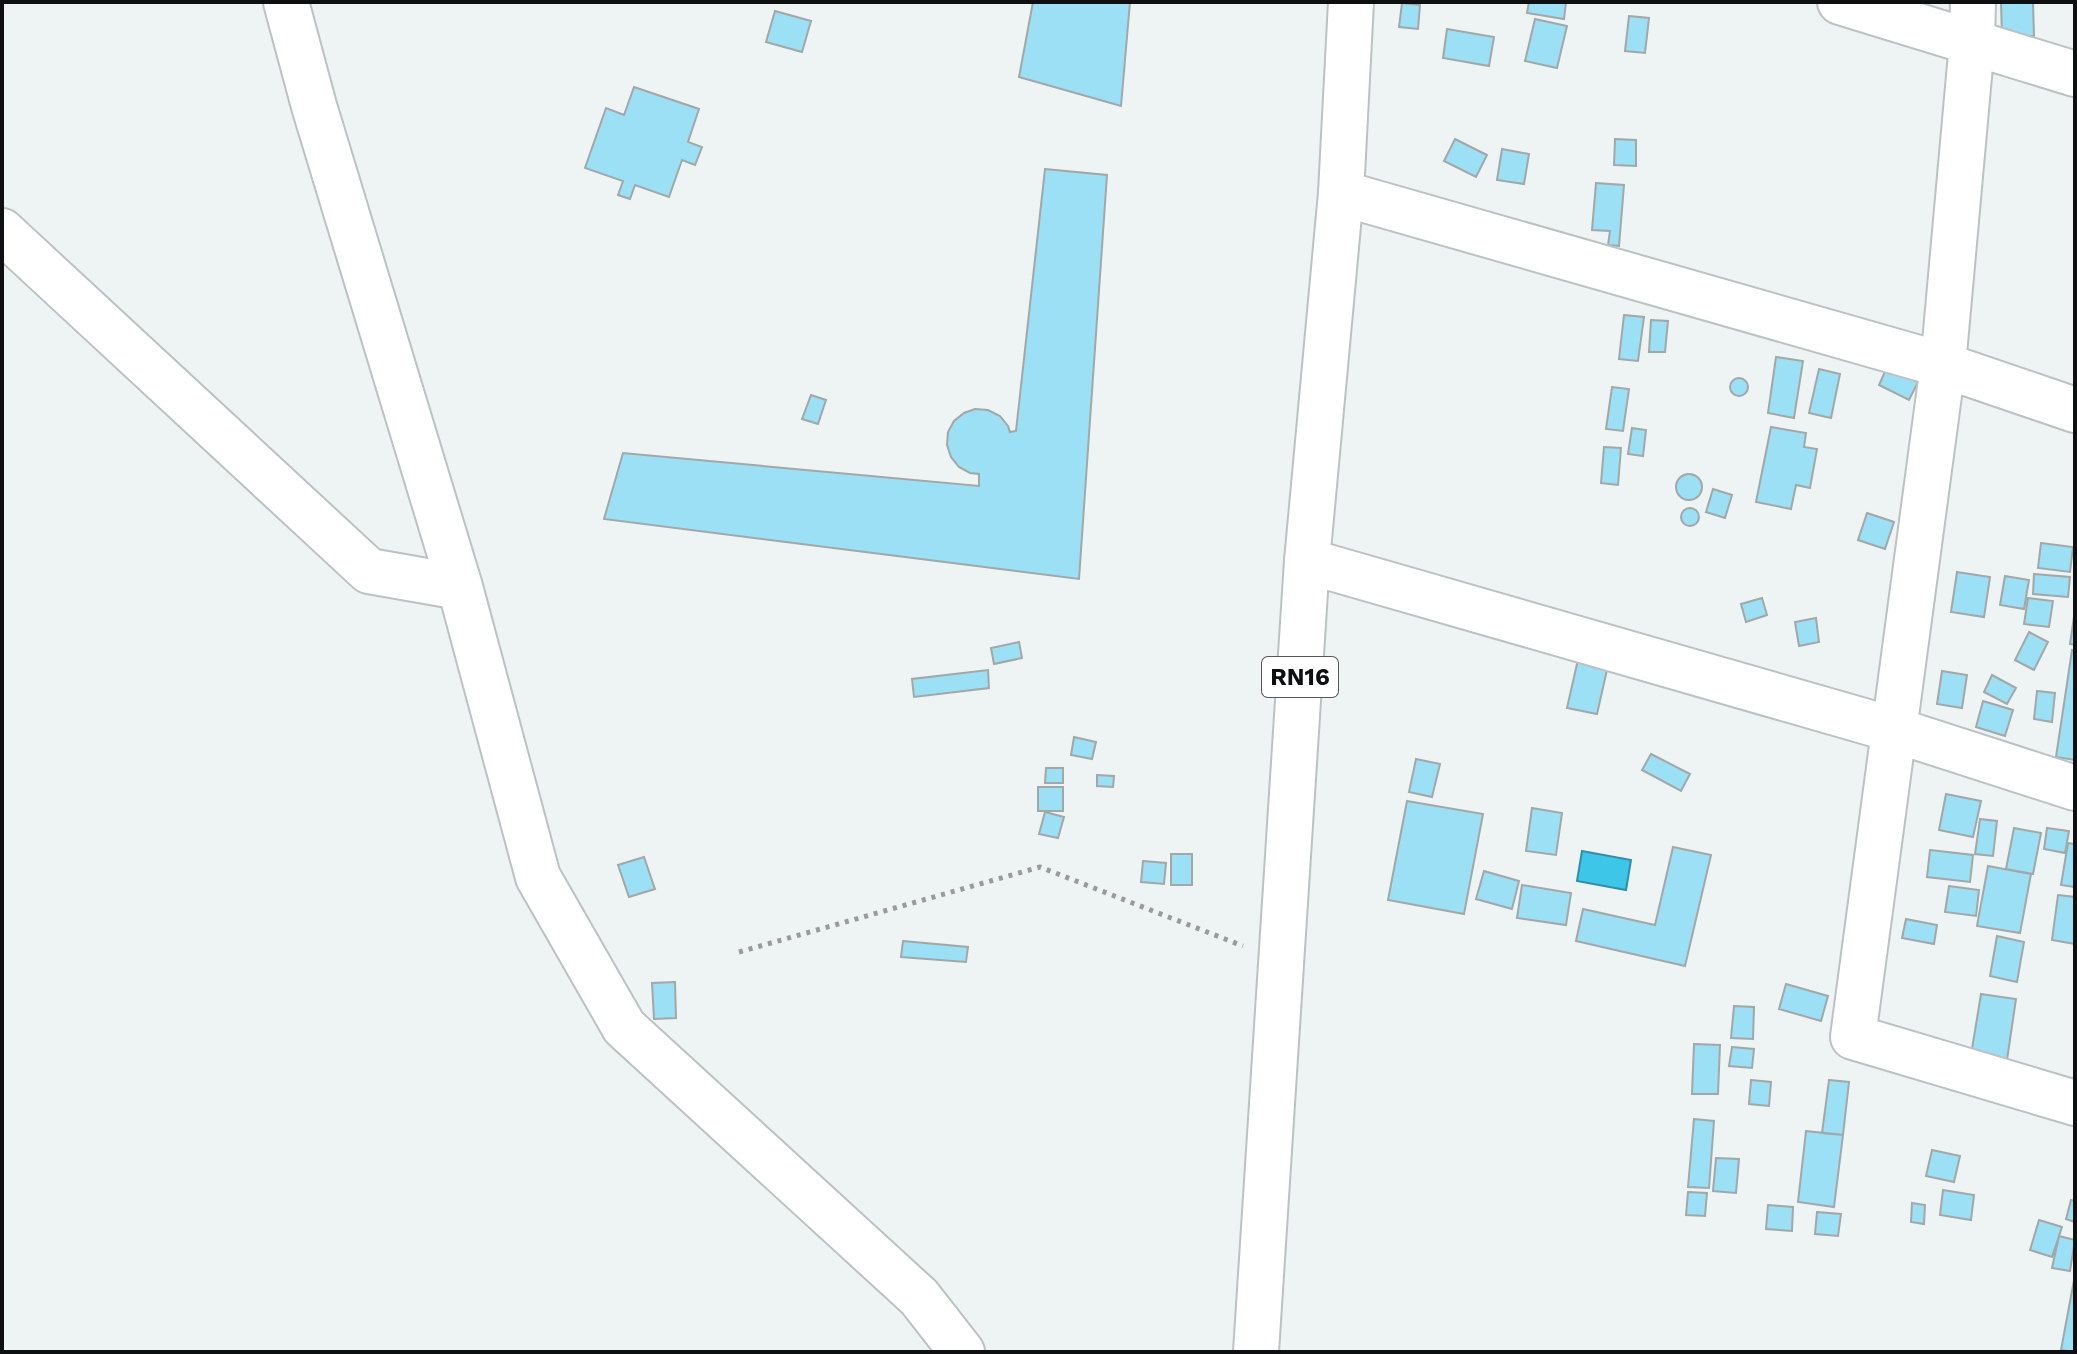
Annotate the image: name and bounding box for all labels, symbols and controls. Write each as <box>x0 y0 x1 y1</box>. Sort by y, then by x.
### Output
road number: RN16 <box>1262 657 1338 697</box>

